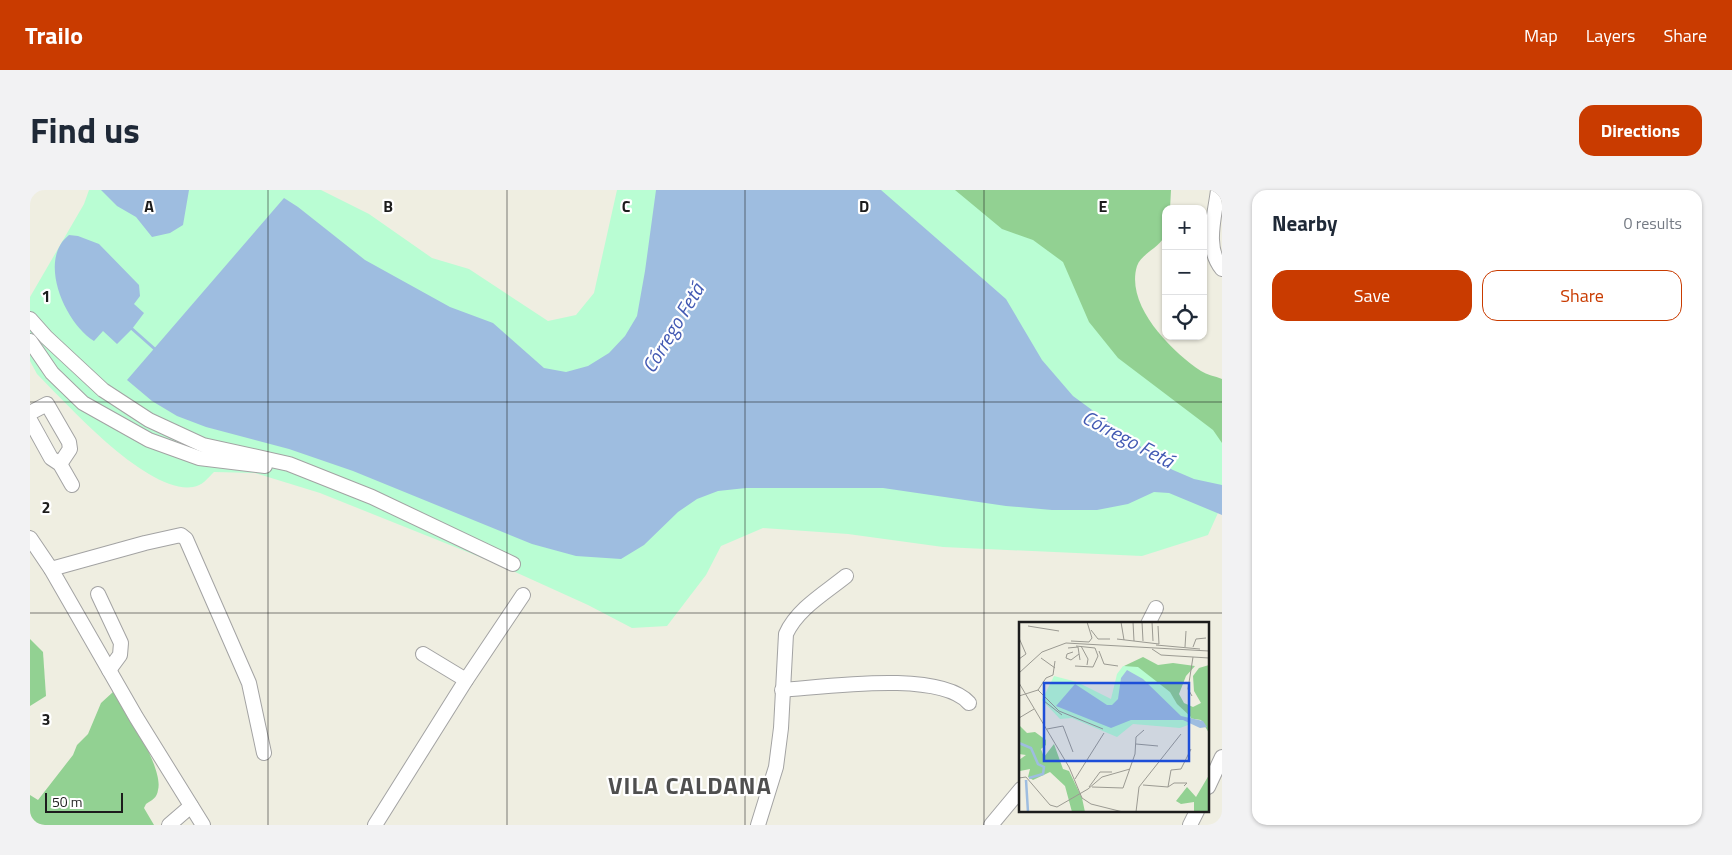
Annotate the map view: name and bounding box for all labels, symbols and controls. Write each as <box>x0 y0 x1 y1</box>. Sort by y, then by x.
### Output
text: Trailo <box>25 17 83 53</box>
text: Map <box>1524 22 1558 49</box>
text: Layers <box>1586 22 1635 49</box>
text: Share <box>1663 22 1707 49</box>
text: Find us <box>30 103 140 157</box>
button: Directions <box>1579 105 1702 156</box>
text: A <box>144 194 154 218</box>
text: B <box>383 194 393 218</box>
text: C <box>622 194 631 218</box>
text: D <box>859 194 869 218</box>
text: E <box>1099 194 1108 218</box>
map controls <box>1162 205 1207 340</box>
button: + <box>1162 205 1207 250</box>
text: Nearby <box>1272 207 1337 239</box>
text: 0 results <box>1623 211 1682 235</box>
button: − <box>1162 250 1207 295</box>
button: Save <box>1272 270 1472 321</box>
button: Share <box>1482 270 1682 321</box>
water label: Córrego Fetá <box>634 275 713 379</box>
text: 1 <box>42 284 50 308</box>
button: locate <box>1162 295 1207 340</box>
water label: Córrego Fetá <box>1077 401 1181 477</box>
text: 2 <box>42 495 50 519</box>
inset map <box>1019 622 1210 812</box>
text: 3 <box>42 707 50 731</box>
district label: VILA CALDANA <box>608 767 772 803</box>
scale bar <box>45 790 122 813</box>
text: 50 m <box>52 791 82 812</box>

